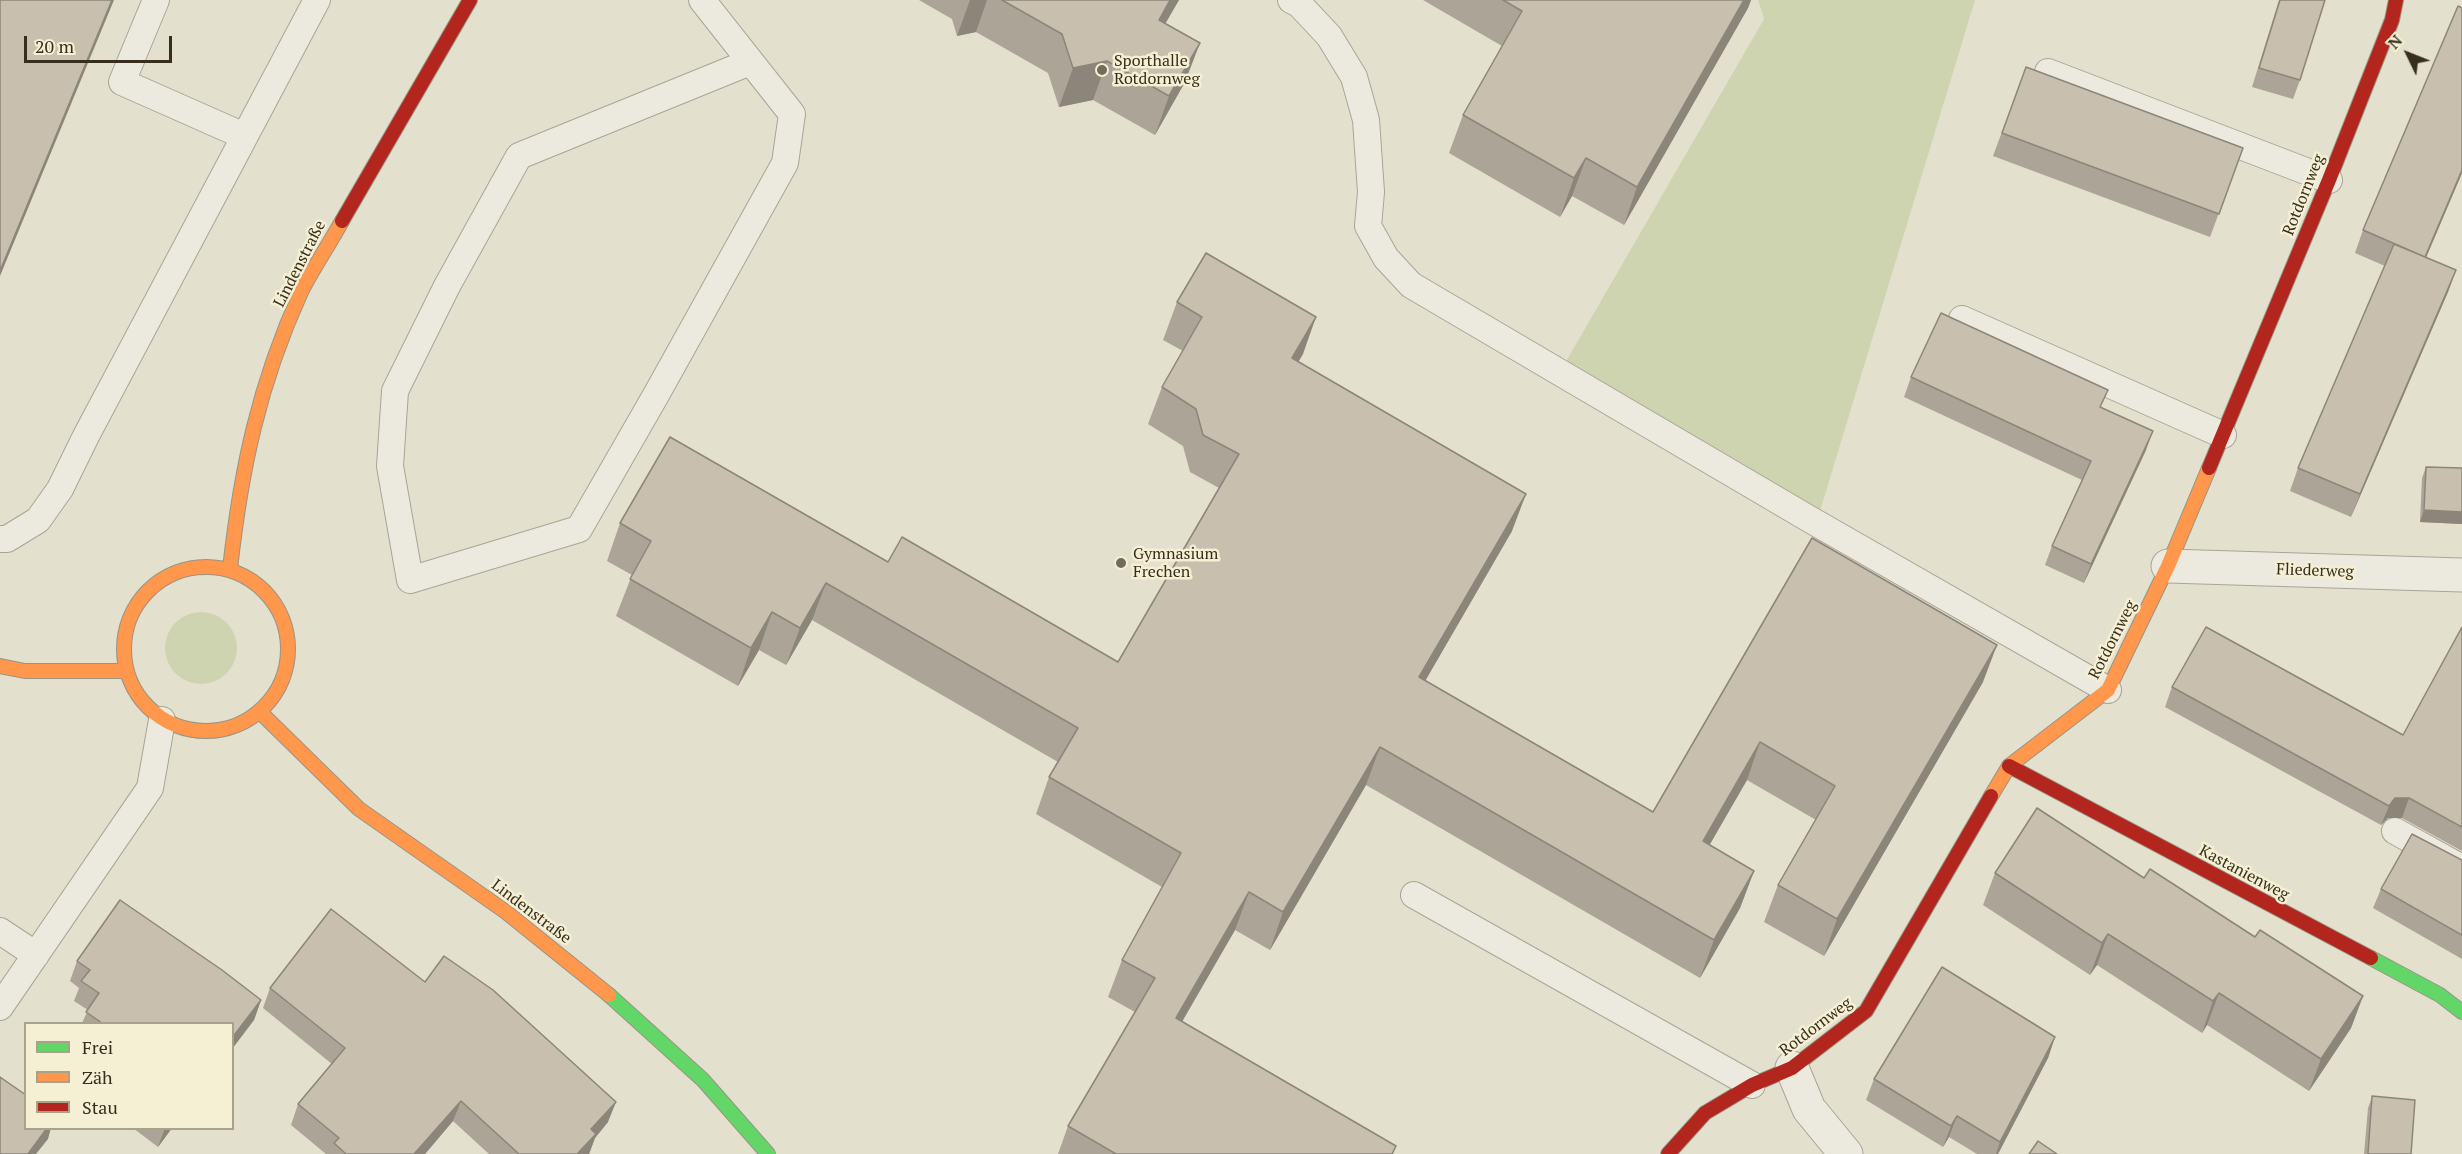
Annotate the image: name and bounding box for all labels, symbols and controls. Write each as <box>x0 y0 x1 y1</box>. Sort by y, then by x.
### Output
scale bar <box>27 24 176 62</box>
north arrow <box>2378 24 2438 84</box>
text: N <box>2383 30 2407 54</box>
text: 20 m <box>35 34 74 58</box>
place label: Sporthalle Rotdornweg <box>1114 51 1200 89</box>
marker: Sporthalle Rotdornweg <box>1095 63 1109 77</box>
street label: Rotdornweg <box>2279 152 2329 238</box>
street label: Lindenstraße <box>270 217 330 311</box>
place label: Gymnasium Frechen <box>1133 544 1218 582</box>
marker: Gymnasium Frechen <box>1114 556 1128 570</box>
street label: Fliederweg <box>2276 560 2354 582</box>
street label: Rotdornweg <box>2085 597 2141 683</box>
street label: Kastanienweg <box>2196 841 2292 905</box>
street label: Lindenstraße <box>487 876 575 948</box>
street label: Rotdornweg <box>1776 994 1856 1060</box>
legend <box>24 1022 234 1130</box>
text: Frei <box>82 1035 113 1059</box>
text: Zäh <box>82 1065 113 1089</box>
text: Stau <box>82 1095 118 1119</box>

